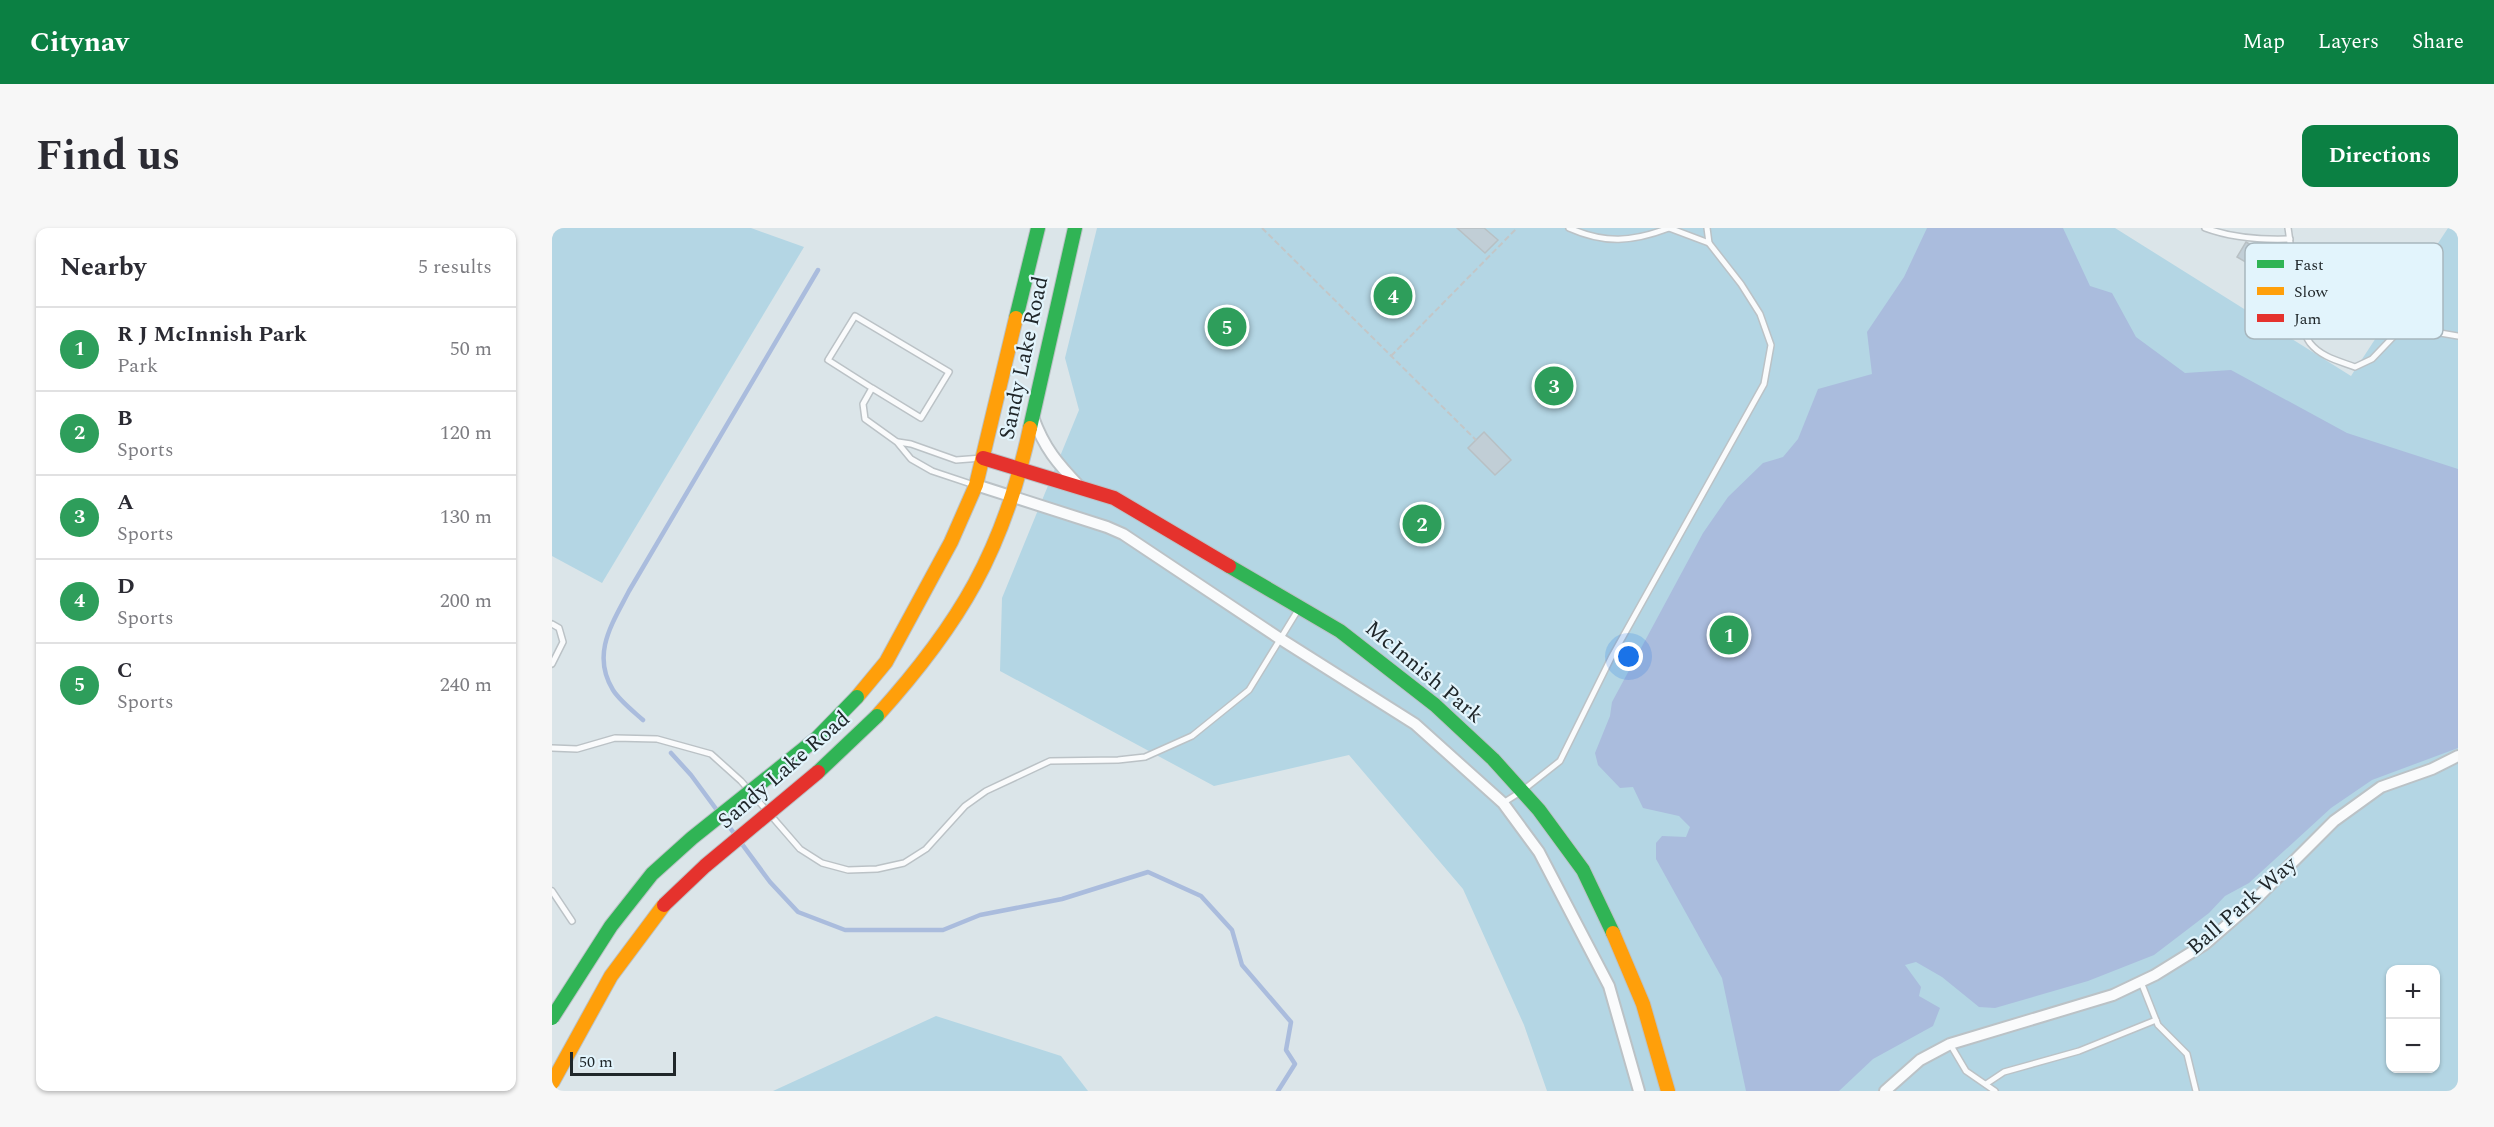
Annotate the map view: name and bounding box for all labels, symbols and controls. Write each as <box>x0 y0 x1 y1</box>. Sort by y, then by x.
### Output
text: Citynav <box>30 21 129 64</box>
text: Map <box>2243 26 2285 58</box>
text: Layers <box>2318 26 2379 58</box>
text: Share <box>2412 26 2464 58</box>
text: Find us <box>36 125 180 188</box>
button: Directions <box>2302 125 2458 187</box>
legend <box>2245 243 2443 339</box>
text: Nearby <box>60 247 146 287</box>
text: 5 results <box>418 252 492 282</box>
text: Fast <box>2294 253 2324 277</box>
street label: Sandy Lake Road <box>991 273 1057 443</box>
pin: 4 <box>1374 274 1412 318</box>
text: Slow <box>2294 280 2329 304</box>
pin: 5 <box>1208 304 1246 350</box>
text: Jam <box>2294 307 2322 331</box>
text: R J McInnish Park <box>117 318 307 351</box>
text: 1 <box>74 334 85 364</box>
text: 50 m <box>450 334 492 364</box>
text: Park <box>117 351 158 381</box>
pin: 3 <box>1534 364 1574 408</box>
text: B <box>117 402 133 435</box>
text: 2 <box>74 418 85 448</box>
text: 120 m <box>440 418 492 448</box>
text: Sports <box>117 435 174 465</box>
text: A <box>117 486 134 519</box>
text: 3 <box>74 502 85 532</box>
text: 130 m <box>440 502 492 532</box>
pin: 2 <box>1402 502 1442 546</box>
text: Sports <box>117 519 174 549</box>
text: D <box>117 570 135 603</box>
text: 4 <box>74 586 85 616</box>
text: 200 m <box>440 586 492 616</box>
text: Sports <box>117 603 174 633</box>
pin: 1 <box>1710 612 1748 658</box>
street label: McInnish Park <box>1358 613 1490 731</box>
your location <box>1614 642 1643 671</box>
text: C <box>117 654 133 687</box>
text: 5 <box>74 670 85 700</box>
text: 240 m <box>440 670 492 700</box>
text: Sports <box>117 687 174 717</box>
street label: Sandy Lake Road <box>710 703 858 837</box>
street label: Ball Park Way <box>2180 848 2306 963</box>
map controls <box>2386 965 2440 1073</box>
button: + <box>2386 965 2440 1019</box>
button: − <box>2386 1019 2440 1073</box>
scale bar <box>570 1049 676 1076</box>
text: 50 m <box>579 1050 613 1074</box>

